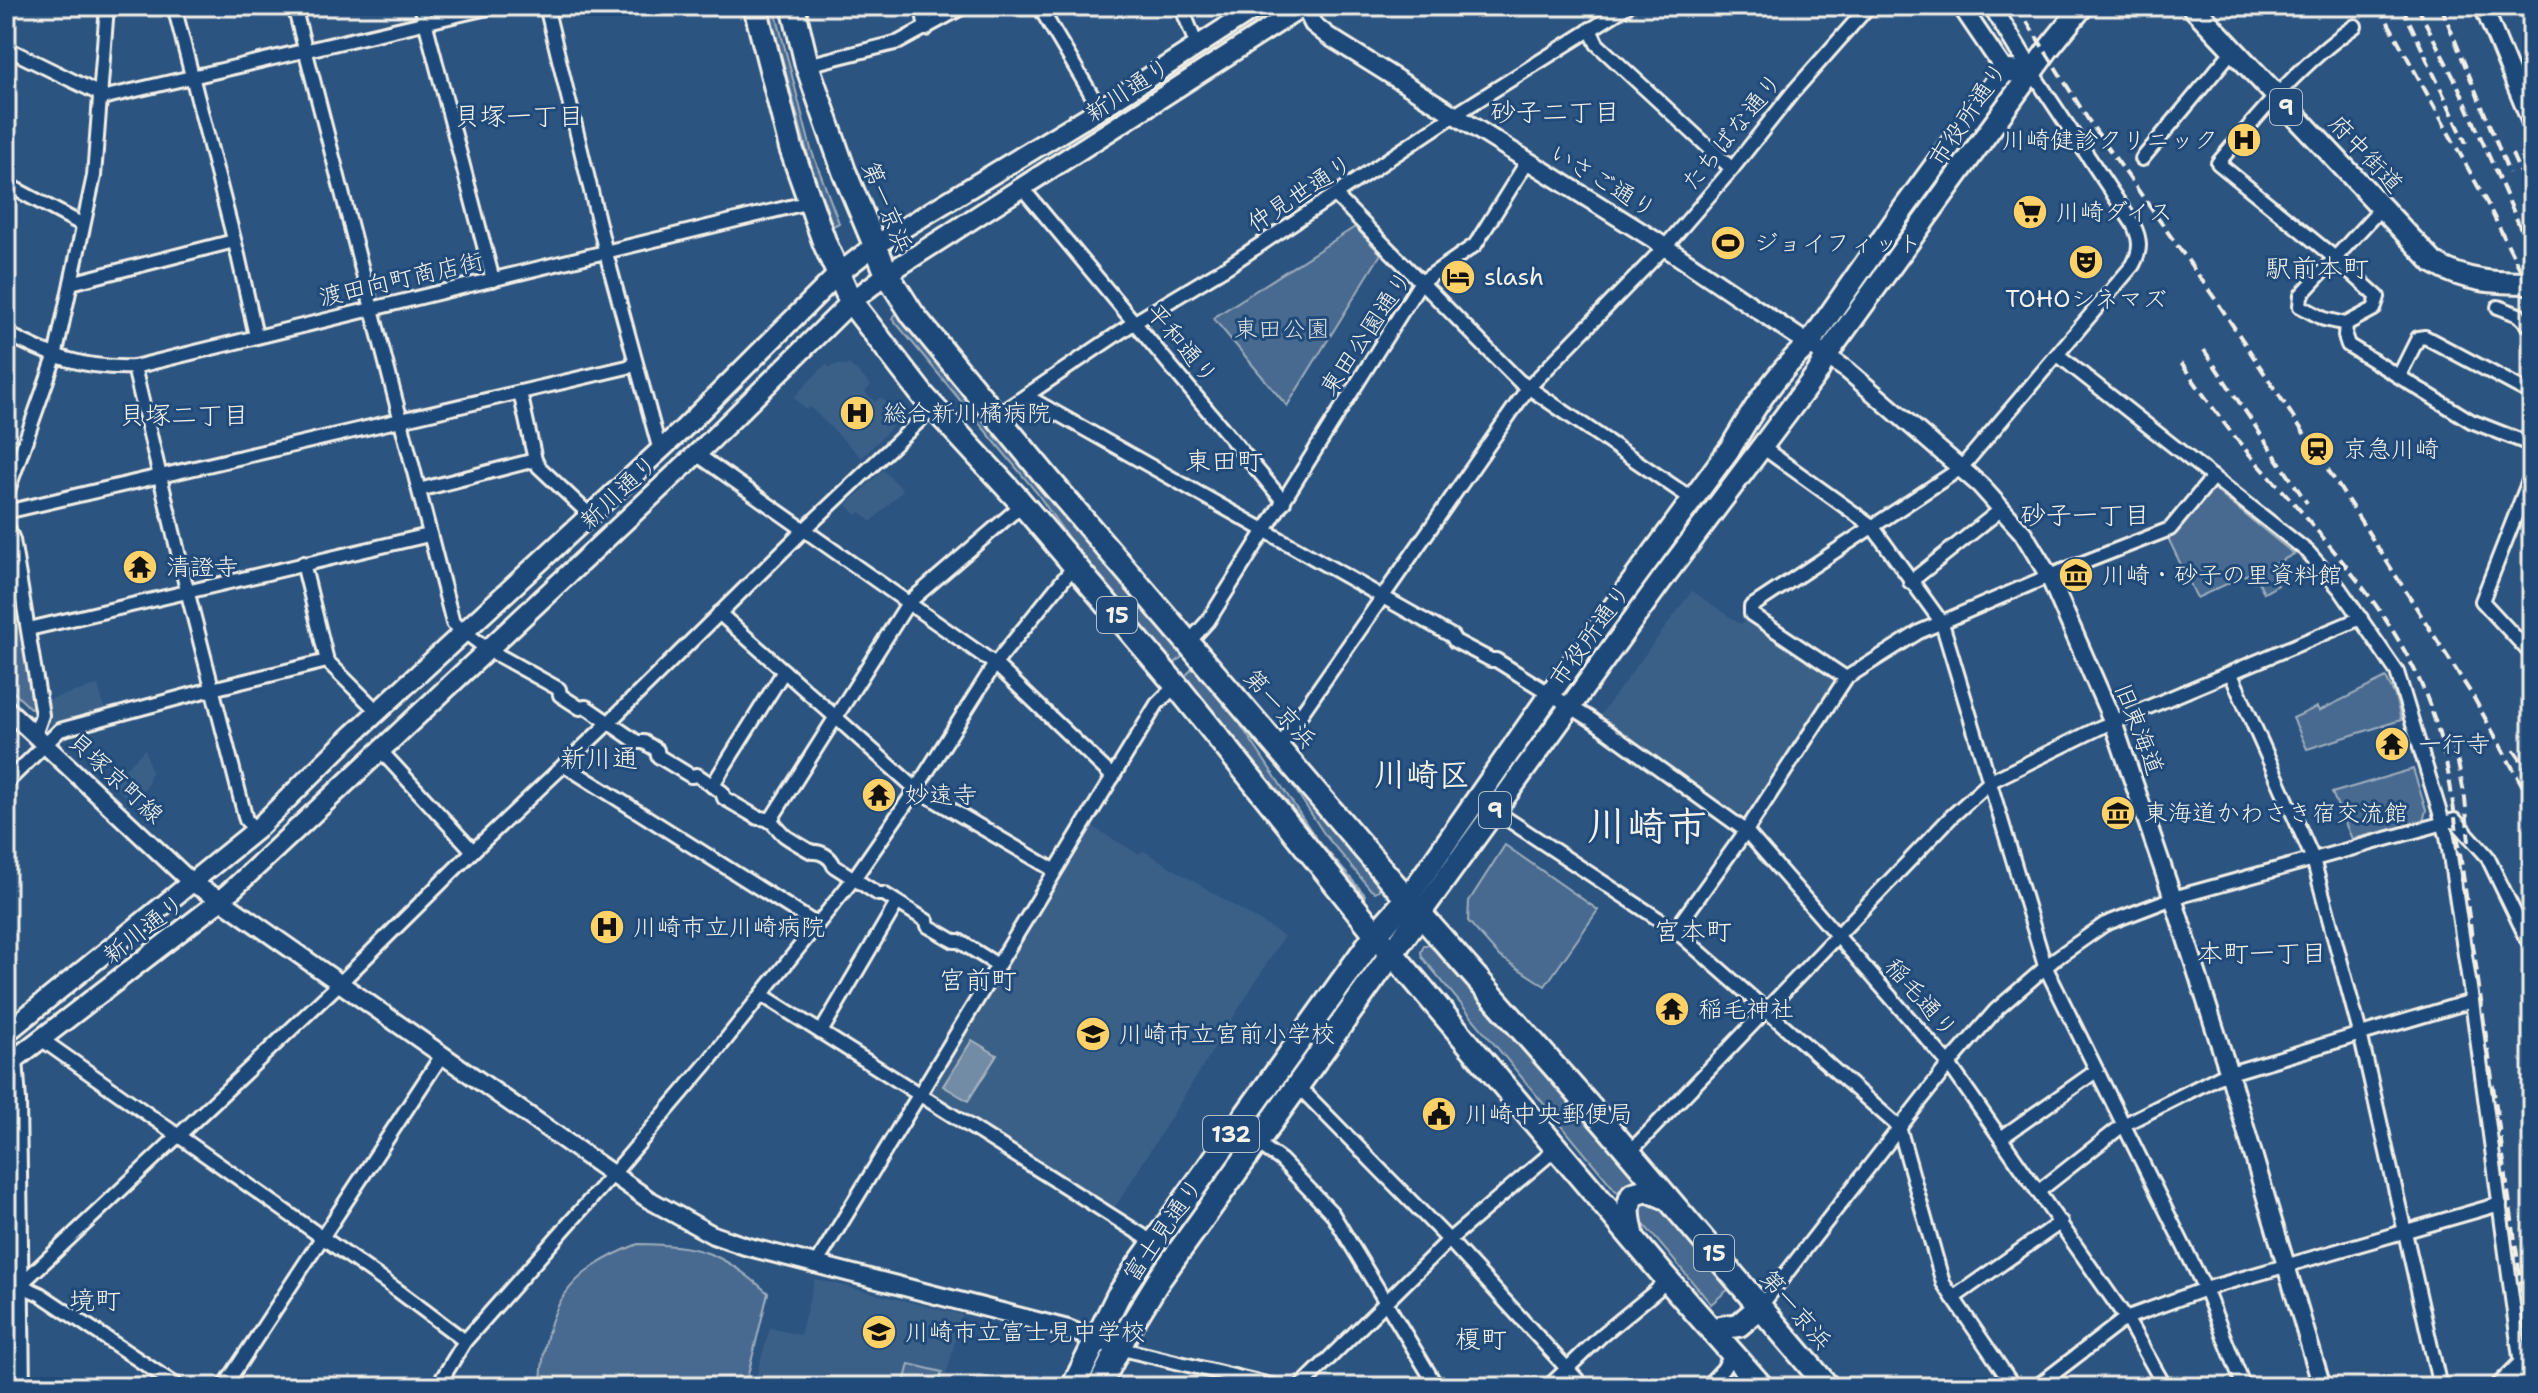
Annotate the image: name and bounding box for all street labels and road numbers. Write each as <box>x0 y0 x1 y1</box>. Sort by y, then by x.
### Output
street label: 新川通り <box>1079 50 1177 130</box>
street label: 市役所通り <box>1921 55 2015 173</box>
street label: たちばな通り <box>1674 66 1790 198</box>
road number: 9 <box>2270 89 2302 125</box>
street label: 府中街道 <box>2322 108 2410 200</box>
street label: いさご通り <box>1544 137 1662 225</box>
street label: 仲見世通り <box>1241 147 1359 239</box>
street label: 第一京浜 <box>854 157 920 257</box>
street label: 渡田向町商店街 <box>316 245 486 313</box>
street label: 東田公園通り <box>1312 264 1420 402</box>
street label: 平和通り <box>1139 297 1225 391</box>
street label: 新川通り <box>573 448 665 536</box>
street label: 市役所通り <box>1542 577 1638 693</box>
road number: 15 <box>1097 597 1137 633</box>
street label: 第一京浜 <box>1236 662 1324 756</box>
street label: 旧東海道 <box>2107 678 2171 780</box>
street label: 貝塚京町線 <box>61 725 171 831</box>
road number: 9 <box>1479 792 1511 828</box>
street label: 新川通り <box>96 887 192 971</box>
street label: 稲毛通り <box>1877 951 1965 1045</box>
road number: 132 <box>1203 1116 1259 1152</box>
street label: 富士見通り <box>1115 1172 1211 1288</box>
road number: 15 <box>1694 1235 1734 1271</box>
street label: 第一京浜 <box>1753 1263 1839 1357</box>

